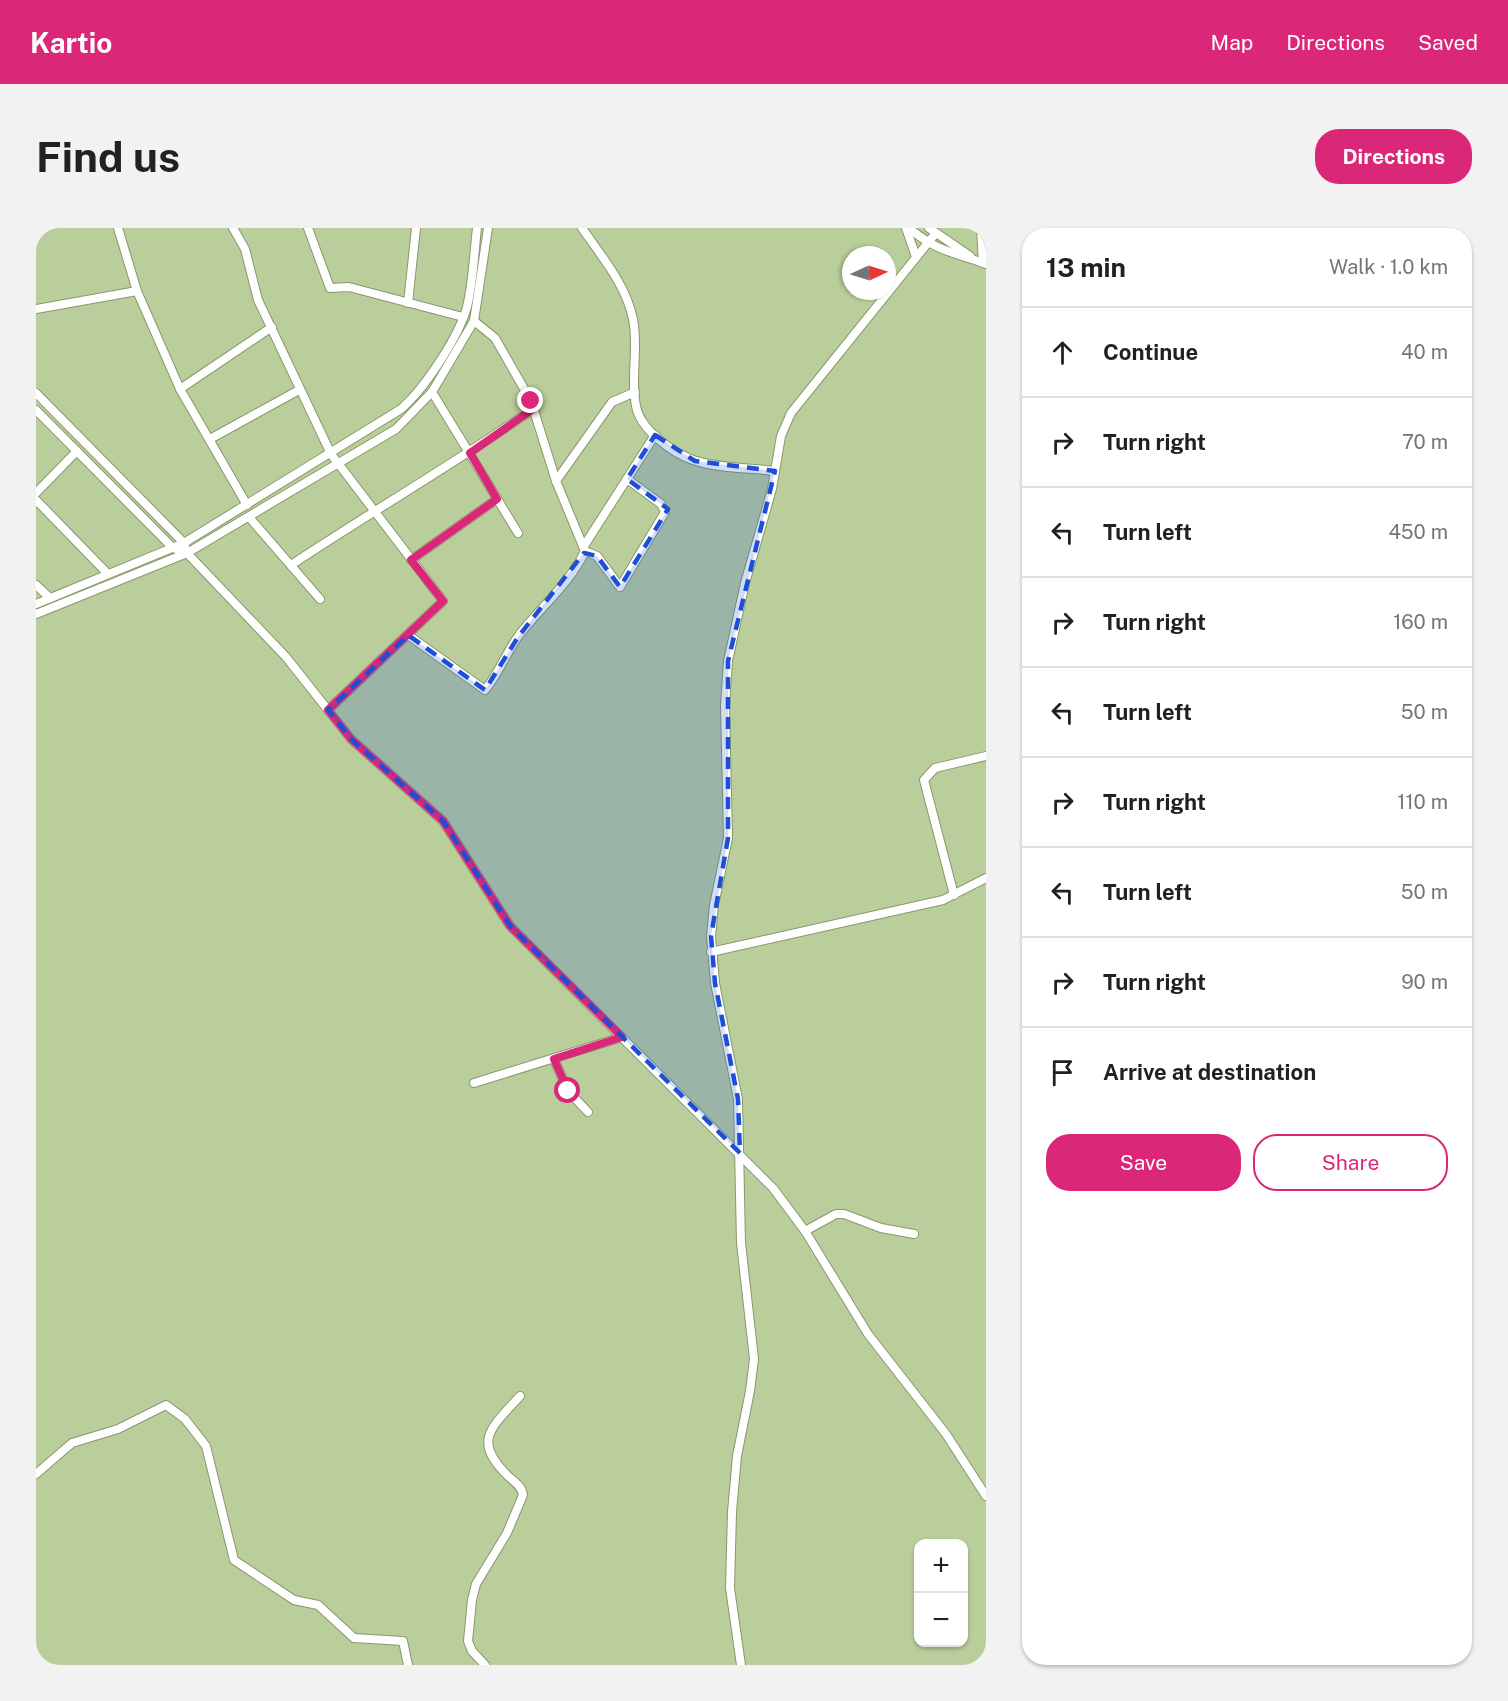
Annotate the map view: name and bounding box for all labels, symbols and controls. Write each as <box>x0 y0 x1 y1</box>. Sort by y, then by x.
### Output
text: Kartio <box>30 26 112 59</box>
text: Map <box>1211 30 1253 55</box>
text: Directions <box>1286 30 1385 55</box>
text: Saved <box>1418 30 1478 55</box>
button: Directions <box>1315 129 1472 184</box>
text: Find us <box>36 132 180 181</box>
north arrow <box>842 246 896 300</box>
text: 13 min <box>1046 252 1126 283</box>
text: Walk · 1.0 km <box>1329 255 1448 279</box>
icon: ahead <box>1046 336 1079 369</box>
text: Continue <box>1103 339 1198 365</box>
text: 40 m <box>1401 340 1448 364</box>
route end <box>517 387 543 413</box>
icon: right <box>1046 426 1079 459</box>
text: Turn right <box>1103 429 1206 455</box>
text: 70 m <box>1402 430 1448 454</box>
icon: left <box>1046 516 1079 549</box>
text: Turn left <box>1103 519 1192 545</box>
text: 450 m <box>1388 520 1448 544</box>
icon: right <box>1046 606 1079 639</box>
text: Turn right <box>1103 609 1206 635</box>
text: 160 m <box>1393 610 1448 634</box>
icon: left <box>1046 696 1079 729</box>
text: Turn left <box>1103 699 1192 725</box>
text: 50 m <box>1401 700 1448 724</box>
icon: right <box>1046 786 1079 819</box>
text: Turn right <box>1103 789 1206 815</box>
text: 110 m <box>1397 790 1448 814</box>
icon: left <box>1046 876 1079 909</box>
text: Turn left <box>1103 879 1192 905</box>
text: 50 m <box>1401 880 1448 904</box>
icon: right <box>1046 966 1079 999</box>
text: Turn right <box>1103 969 1206 995</box>
text: 90 m <box>1401 970 1448 994</box>
icon: arrive <box>1046 1056 1079 1089</box>
text: Arrive at destination <box>1103 1059 1316 1085</box>
route start <box>554 1077 580 1103</box>
button: Save <box>1046 1134 1241 1191</box>
button: Share <box>1253 1134 1448 1191</box>
map controls <box>914 1539 968 1647</box>
button: + <box>914 1539 968 1593</box>
button: − <box>914 1593 968 1647</box>

